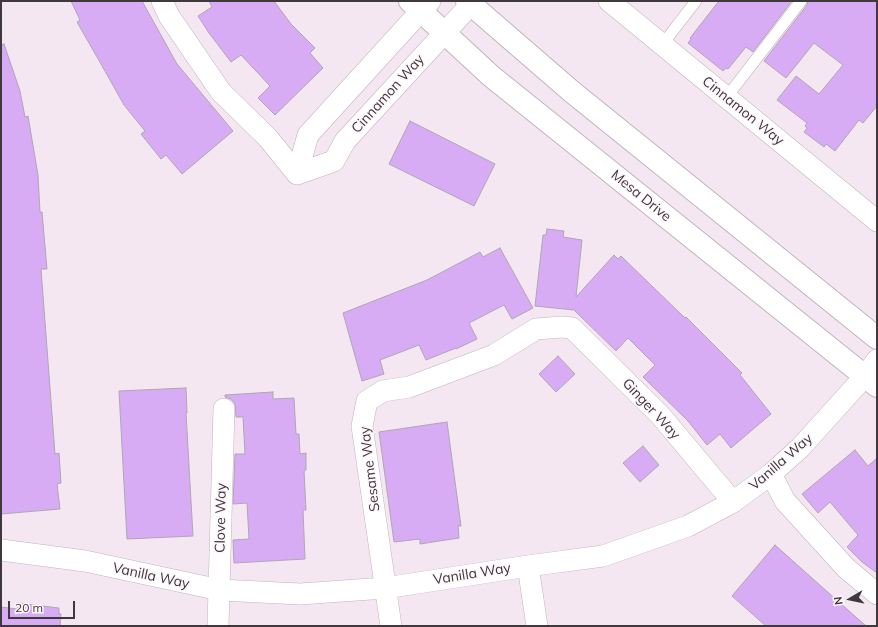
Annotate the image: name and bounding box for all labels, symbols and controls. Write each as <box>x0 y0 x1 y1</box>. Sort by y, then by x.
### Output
street label: Cinnamon Way <box>348 51 428 137</box>
street label: Cinnamon Way <box>699 73 787 149</box>
street label: Mesa Drive <box>608 167 674 225</box>
street label: Ginger Way <box>619 375 683 443</box>
street label: Sesame Way <box>356 425 384 513</box>
street label: Vanilla Way <box>746 430 816 494</box>
street label: Clove Way <box>212 483 230 553</box>
street label: Vanilla Way <box>111 560 191 592</box>
street label: Vanilla Way <box>432 560 512 588</box>
north arrow <box>830 579 870 619</box>
scale bar <box>10 593 77 619</box>
text: N <box>831 596 846 606</box>
text: 20 m <box>15 600 43 615</box>

